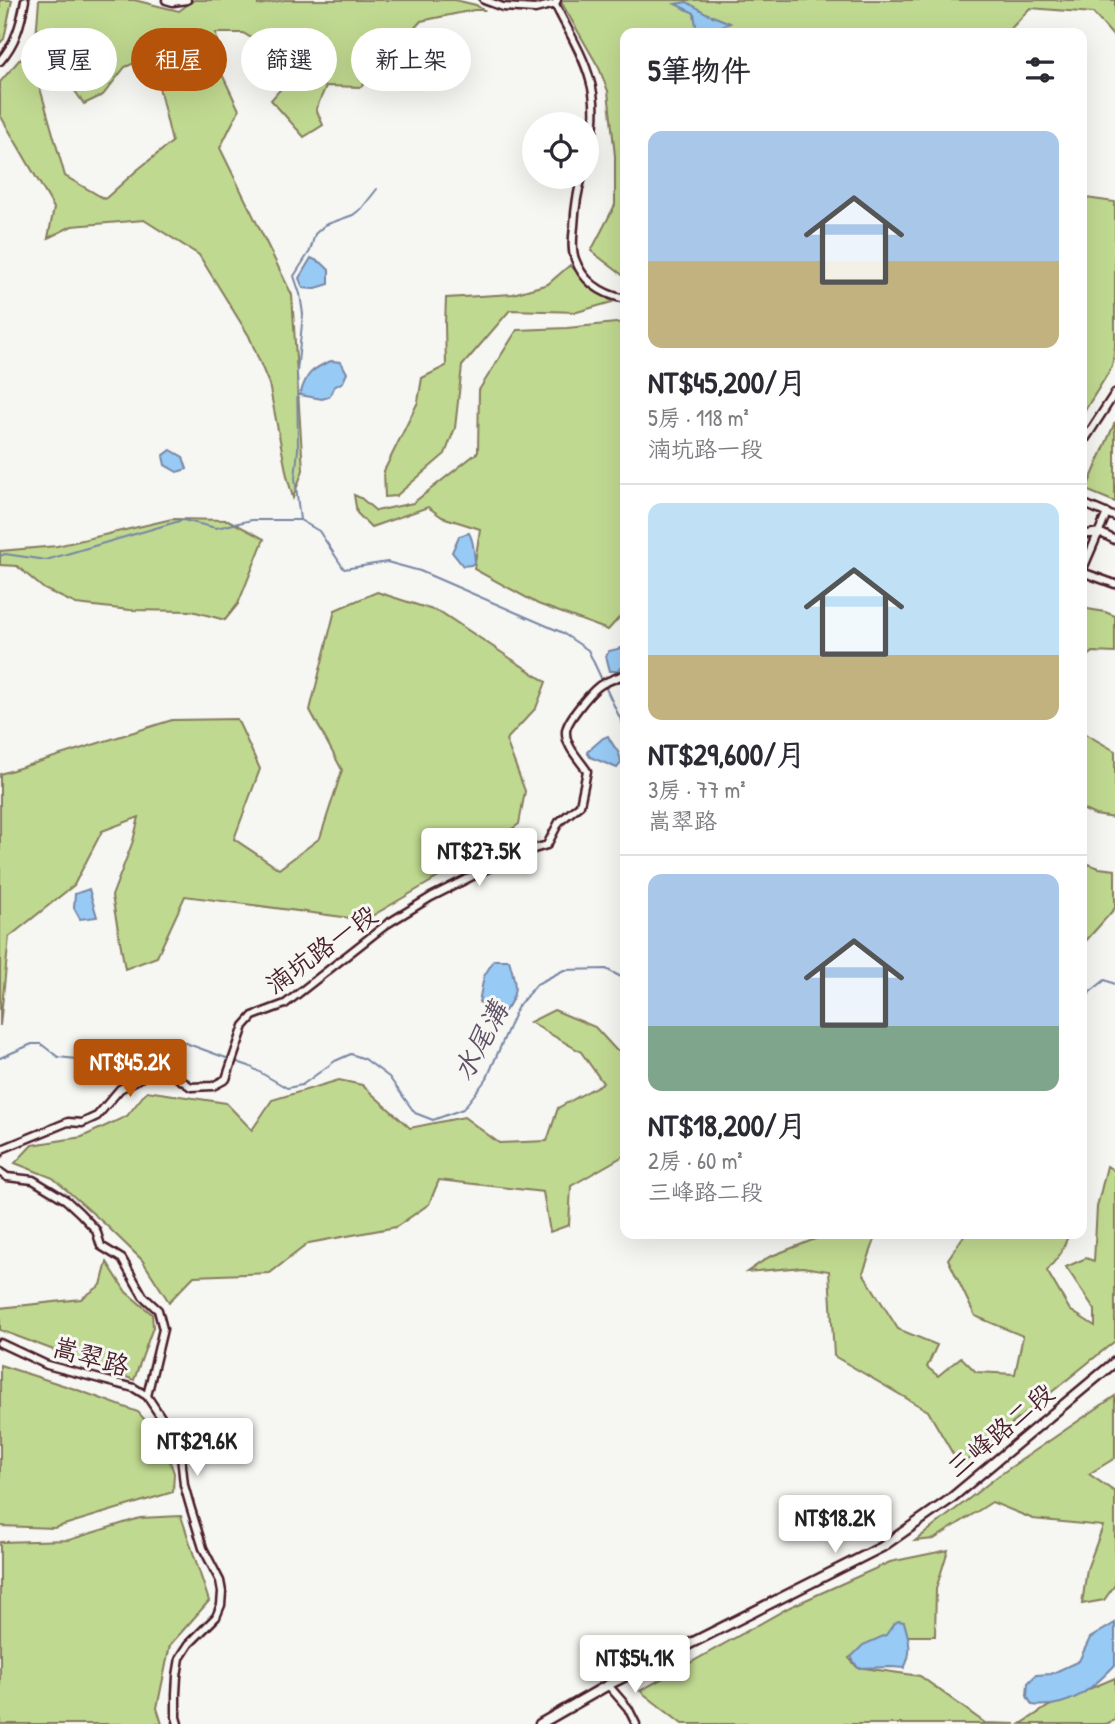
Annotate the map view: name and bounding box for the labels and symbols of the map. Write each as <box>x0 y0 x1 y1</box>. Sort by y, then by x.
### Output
pin: NT$27.5K <box>407 828 551 888</box>
street label: 湳坑路一段 <box>258 897 384 1001</box>
water label: 水尾溝 <box>444 993 517 1087</box>
pin: NT$45.2K <box>58 1040 202 1099</box>
street label: 嵩翠路 <box>49 1328 133 1384</box>
street label: 三峰路二段 <box>939 1375 1061 1485</box>
pin: NT$29.6K <box>125 1418 269 1478</box>
pin: NT$18.2K <box>763 1496 907 1555</box>
pin: NT$54.1K <box>563 1636 707 1695</box>

